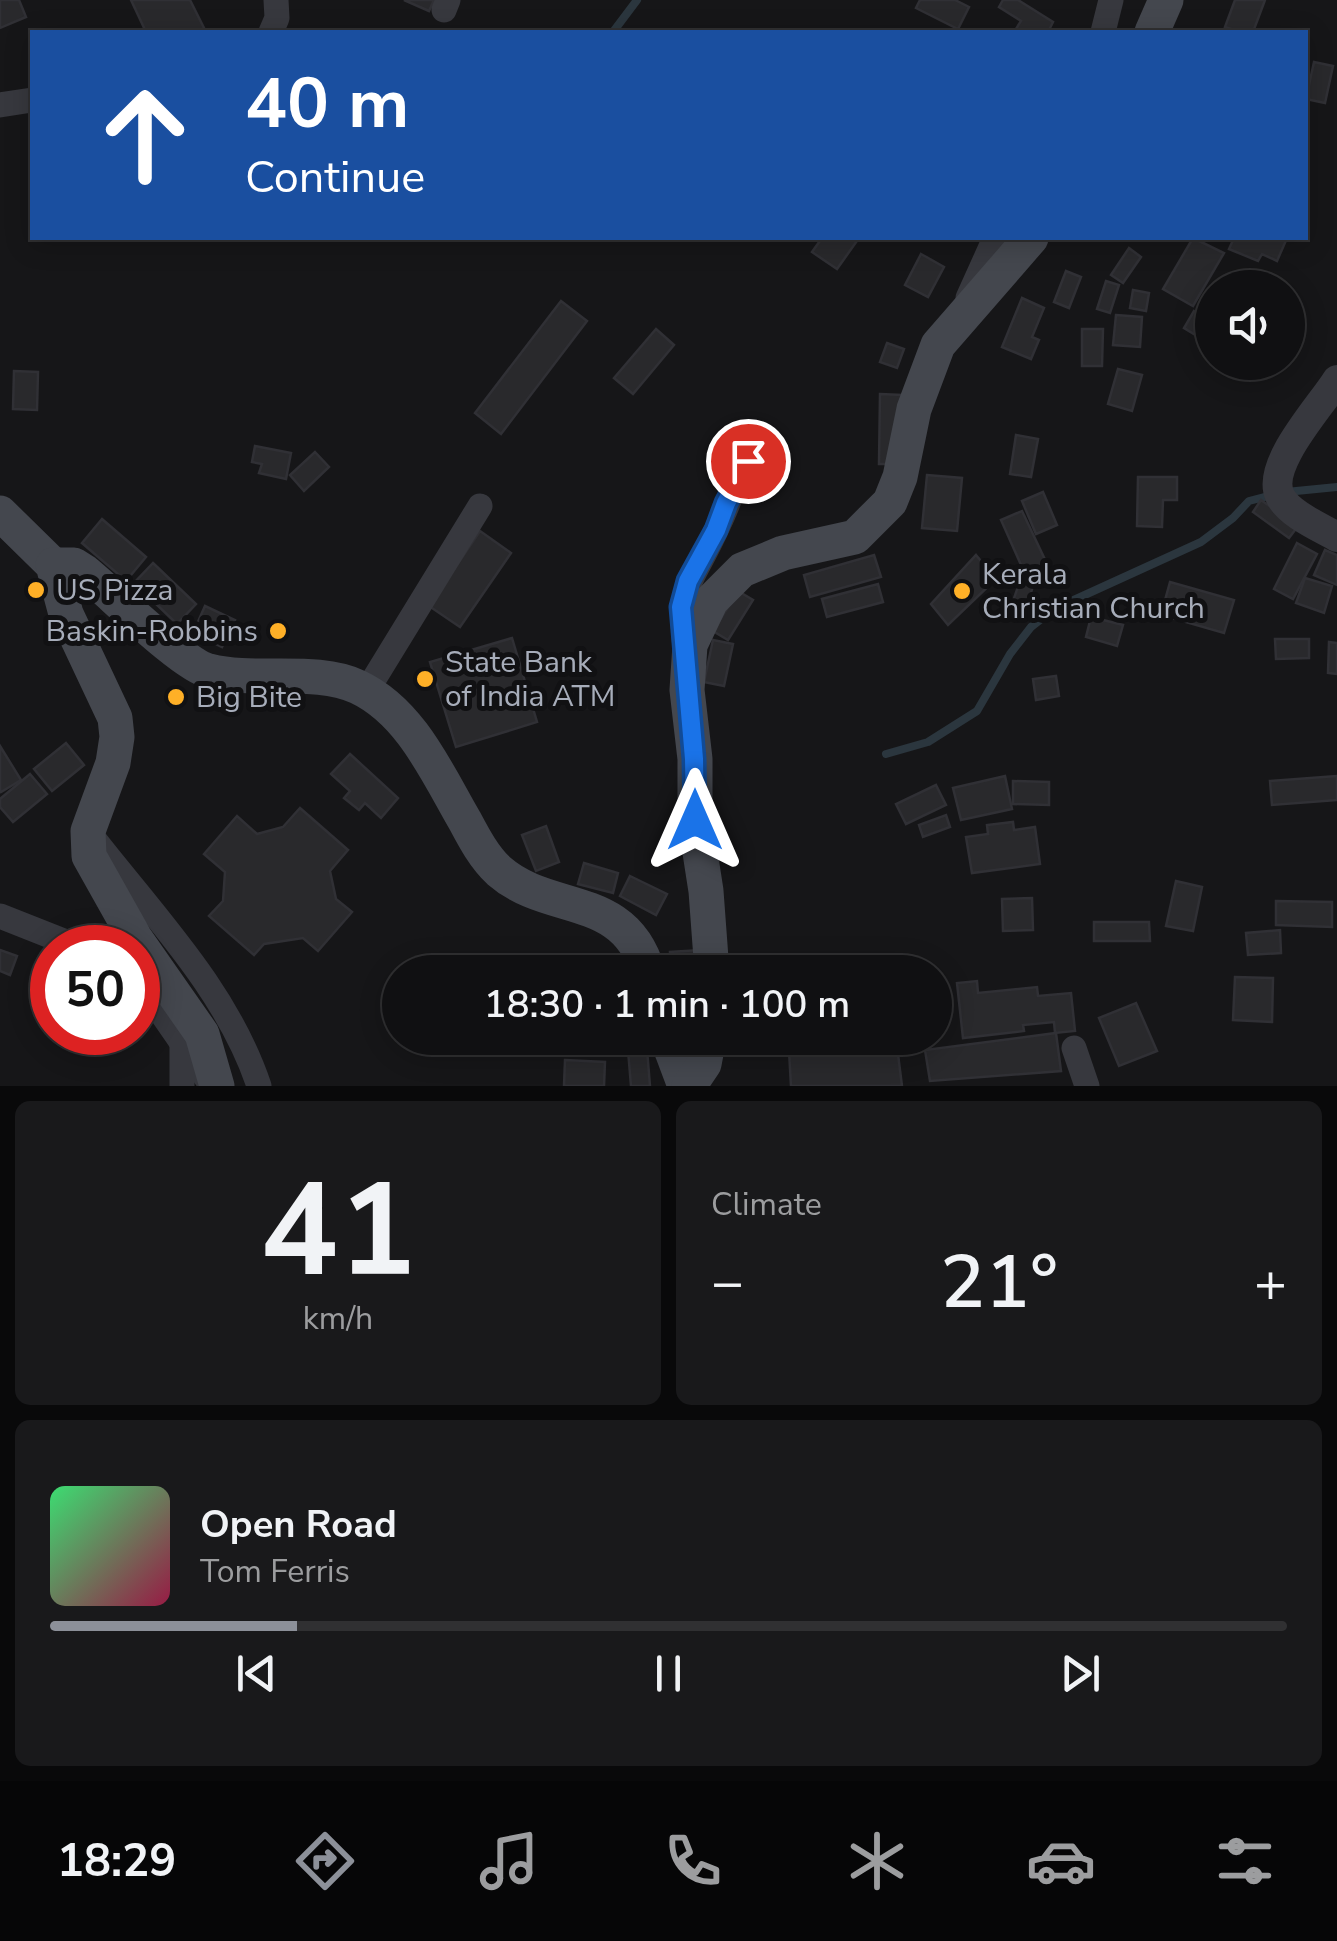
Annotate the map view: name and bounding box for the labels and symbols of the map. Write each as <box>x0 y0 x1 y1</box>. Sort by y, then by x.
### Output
pin <box>706 419 791 504</box>
place label: Kerala Christian Church <box>982 554 1205 629</box>
place label: US Pizza <box>56 570 173 611</box>
marker: US Pizza <box>25 579 47 601</box>
marker: Kerala Christian Church <box>951 580 973 602</box>
place label: Baskin-Robbins <box>46 611 258 652</box>
marker: Baskin-Robbins <box>267 620 289 642</box>
place label: State Bank of India ATM <box>445 642 615 717</box>
marker: State Bank of India ATM <box>414 668 436 690</box>
place label: Big Bite <box>196 677 302 718</box>
marker: Big Bite <box>165 686 187 708</box>
position arrow <box>643 768 747 872</box>
speed limit sign: 50 <box>30 925 160 1055</box>

